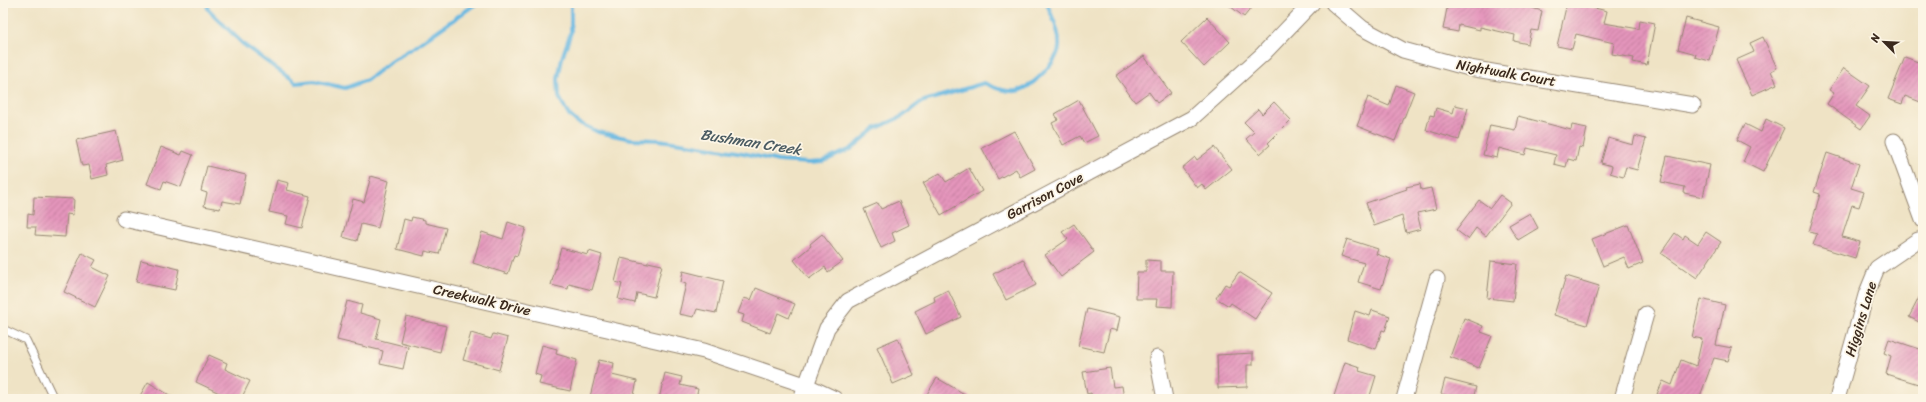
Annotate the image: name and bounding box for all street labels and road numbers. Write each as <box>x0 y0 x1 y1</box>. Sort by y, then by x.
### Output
street label: Nightwalk Court <box>1454 52 1558 94</box>
street label: Garrison Cove <box>1002 165 1088 227</box>
street label: Creekwalk Drive <box>431 277 533 323</box>
street label: Higgins Lane <box>1838 278 1884 360</box>

